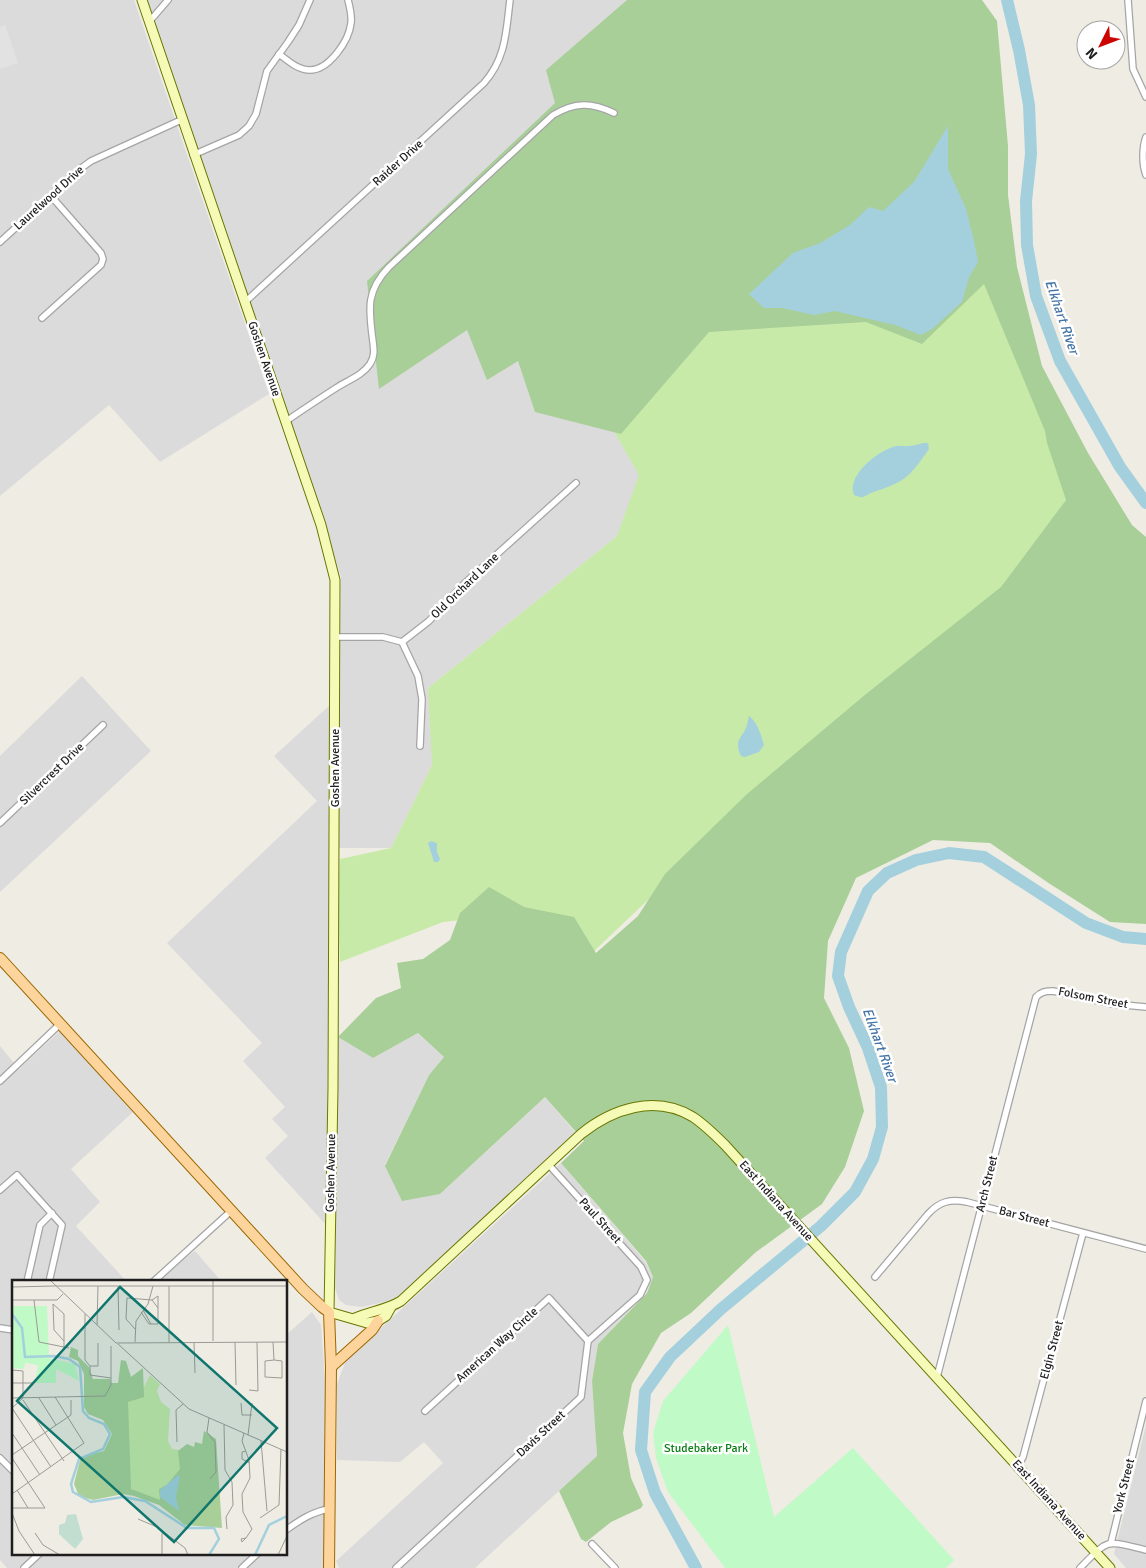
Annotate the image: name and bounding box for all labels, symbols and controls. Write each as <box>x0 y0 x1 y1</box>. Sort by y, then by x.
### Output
north arrow <box>1076 20 1126 70</box>
text: N <box>1082 44 1101 63</box>
street label: Raider Drive <box>370 136 426 190</box>
street label: Laurelwood Drive <box>11 163 87 233</box>
water label: Elkhart River <box>1041 278 1083 358</box>
street label: Goshen Avenue <box>244 319 284 399</box>
street label: Old Orchard Lane <box>428 550 502 622</box>
street label: Goshen Avenue <box>328 729 343 807</box>
street label: Silvercrest Drive <box>17 740 87 808</box>
street label: Folsom Street <box>1057 984 1129 1012</box>
water label: Elkhart River <box>859 1006 902 1086</box>
street label: Goshen Avenue <box>323 1134 339 1212</box>
street label: Arch Street <box>973 1154 1001 1214</box>
street label: East Indiana Avenue <box>736 1158 816 1244</box>
street label: Paul Street <box>575 1195 625 1247</box>
street label: Bar Street <box>997 1203 1051 1231</box>
inset map <box>12 1280 288 1556</box>
street label: American Way Circle <box>453 1304 541 1386</box>
street label: Elgin Street <box>1037 1319 1067 1381</box>
street label: Davis Street <box>513 1408 569 1460</box>
park label: Studebaker Park <box>664 1441 748 1456</box>
street label: East Indiana Avenue <box>1009 1457 1089 1543</box>
street label: York Street <box>1110 1457 1138 1515</box>

